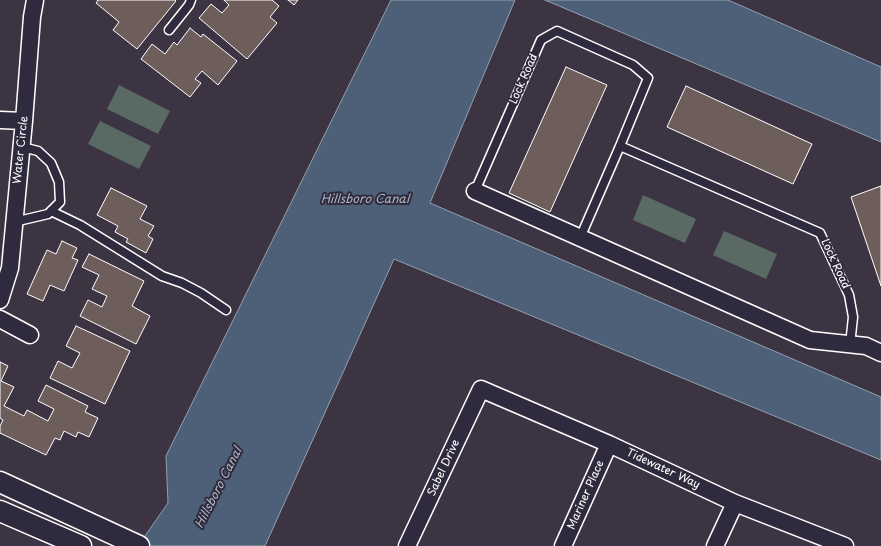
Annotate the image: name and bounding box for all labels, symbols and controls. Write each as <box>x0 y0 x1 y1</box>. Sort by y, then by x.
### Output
street label: Lock Road <box>507 52 541 106</box>
street label: Water Circle <box>11 115 31 185</box>
water label: Hillsboro Canal <box>321 193 409 207</box>
street label: Lock Road <box>818 237 852 291</box>
street label: Sabel Drive <box>425 438 463 498</box>
water label: Hillsboro Canal <box>193 445 245 531</box>
street label: Tidewater Way <box>624 446 702 492</box>
street label: Mariner Place <box>565 458 607 532</box>

